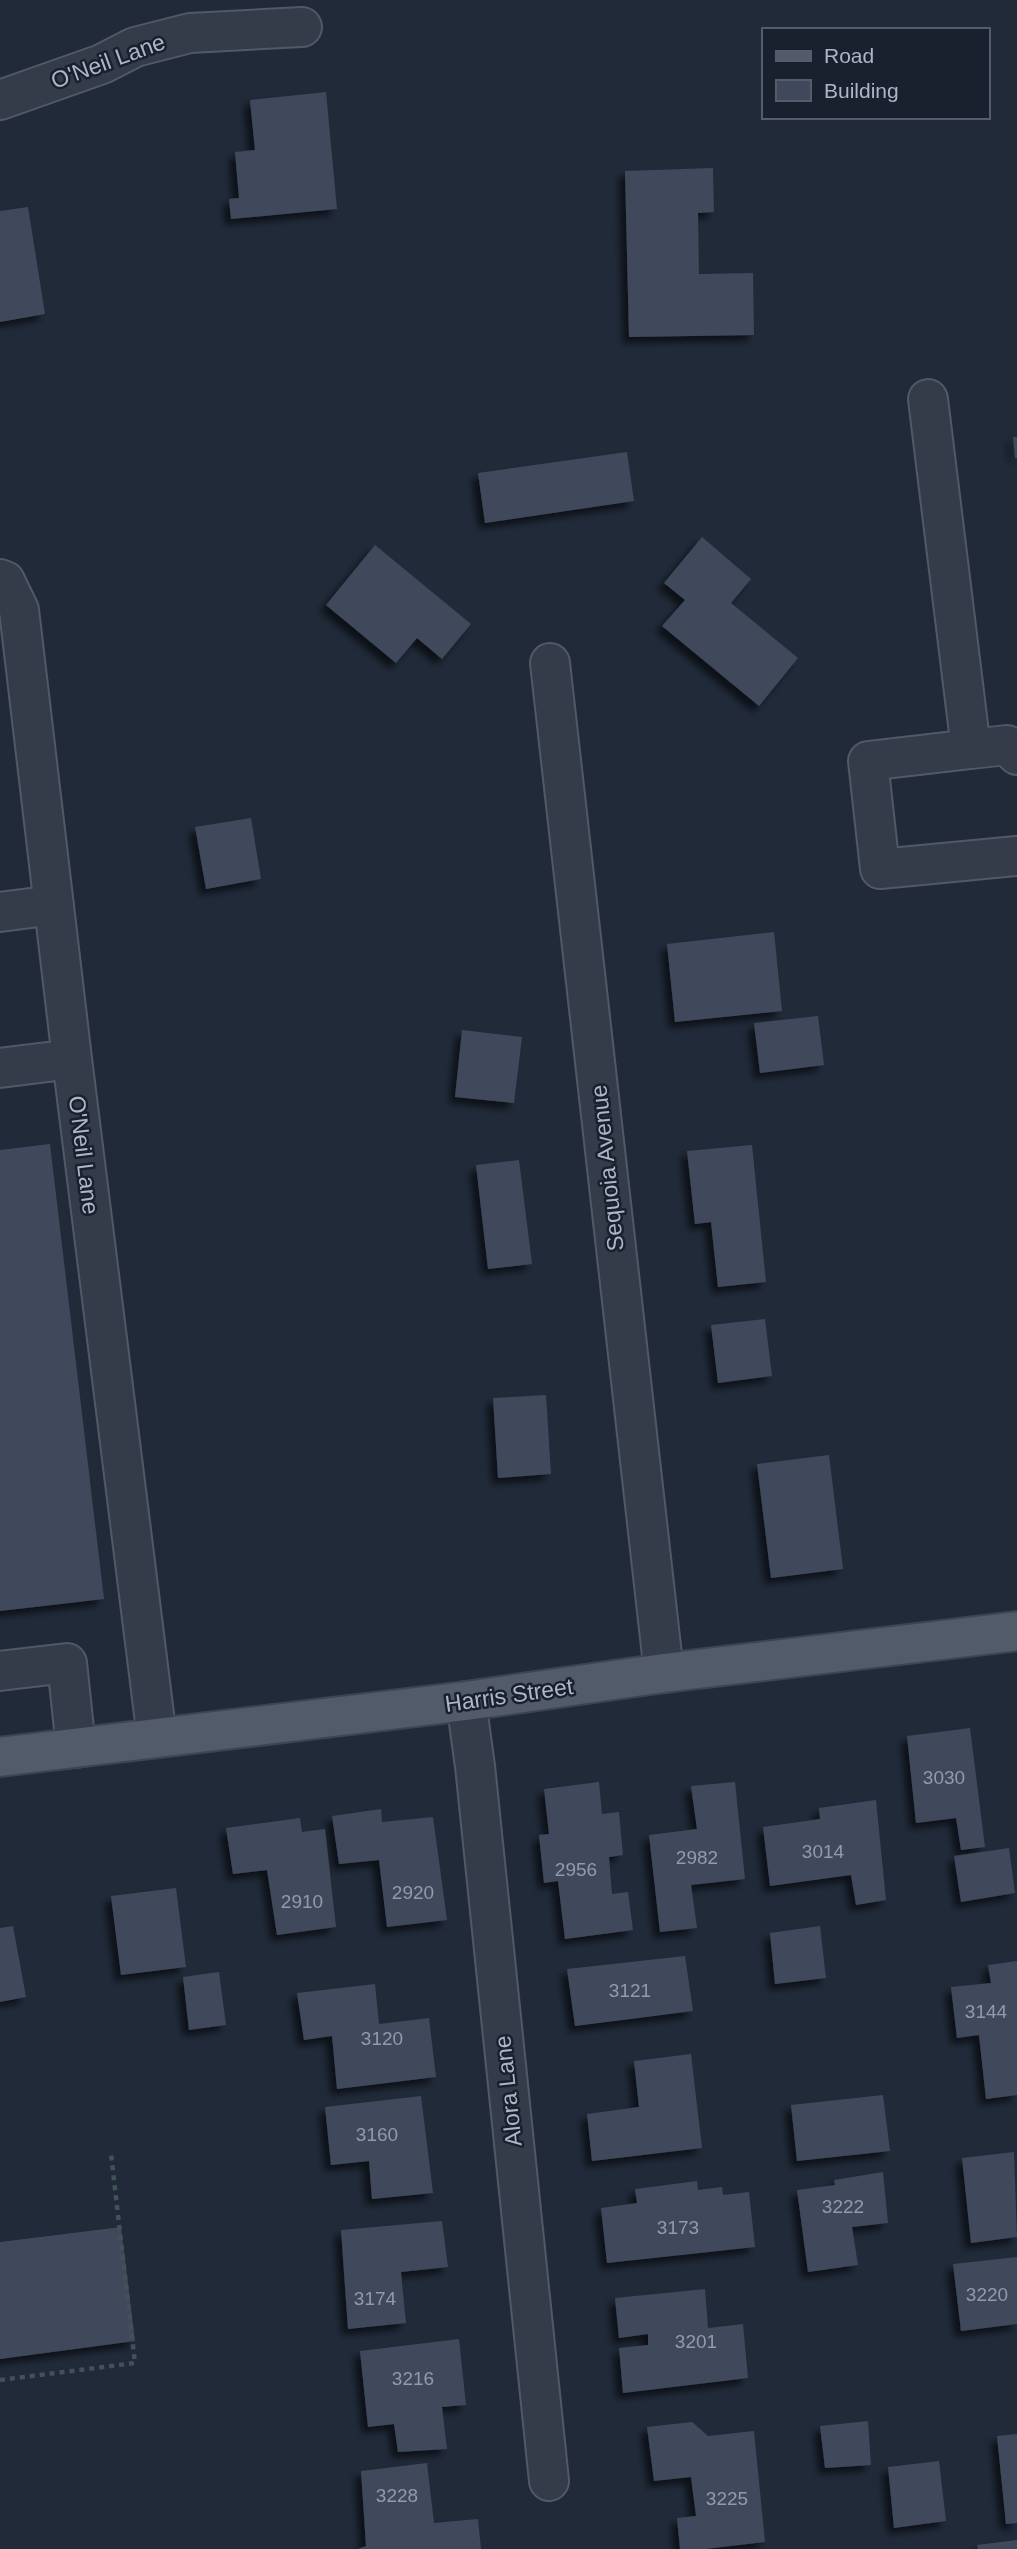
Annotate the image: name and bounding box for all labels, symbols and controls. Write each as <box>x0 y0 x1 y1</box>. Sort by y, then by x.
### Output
street label: O'Neil Lane <box>47 28 169 94</box>
legend <box>762 28 989 119</box>
text: Road <box>824 44 874 67</box>
text: Building <box>824 79 899 102</box>
street label: Sequoia Avenue <box>585 1084 629 1252</box>
street label: O'Neil Lane <box>64 1094 104 1216</box>
street label: Harris Street <box>443 1673 575 1717</box>
house number: 3030 <box>923 1767 965 1788</box>
house number: 3014 <box>802 1841 845 1862</box>
house number: 2982 <box>676 1847 718 1868</box>
house number: 2956 <box>555 1859 597 1880</box>
house number: 2920 <box>392 1882 434 1903</box>
house number: 2910 <box>281 1891 323 1912</box>
house number: 3121 <box>609 1980 651 2001</box>
house number: 3144 <box>965 2001 1008 2022</box>
house number: 3120 <box>361 2028 403 2049</box>
street label: Alora Lane <box>489 2034 527 2148</box>
house number: 3160 <box>356 2124 398 2145</box>
house number: 3222 <box>822 2196 864 2217</box>
house number: 3173 <box>657 2217 699 2238</box>
house number: 3220 <box>966 2284 1008 2305</box>
house number: 3174 <box>354 2288 397 2309</box>
house number: 3201 <box>675 2331 717 2352</box>
house number: 3216 <box>392 2368 434 2389</box>
house number: 3228 <box>376 2485 418 2506</box>
house number: 3225 <box>706 2488 748 2509</box>

